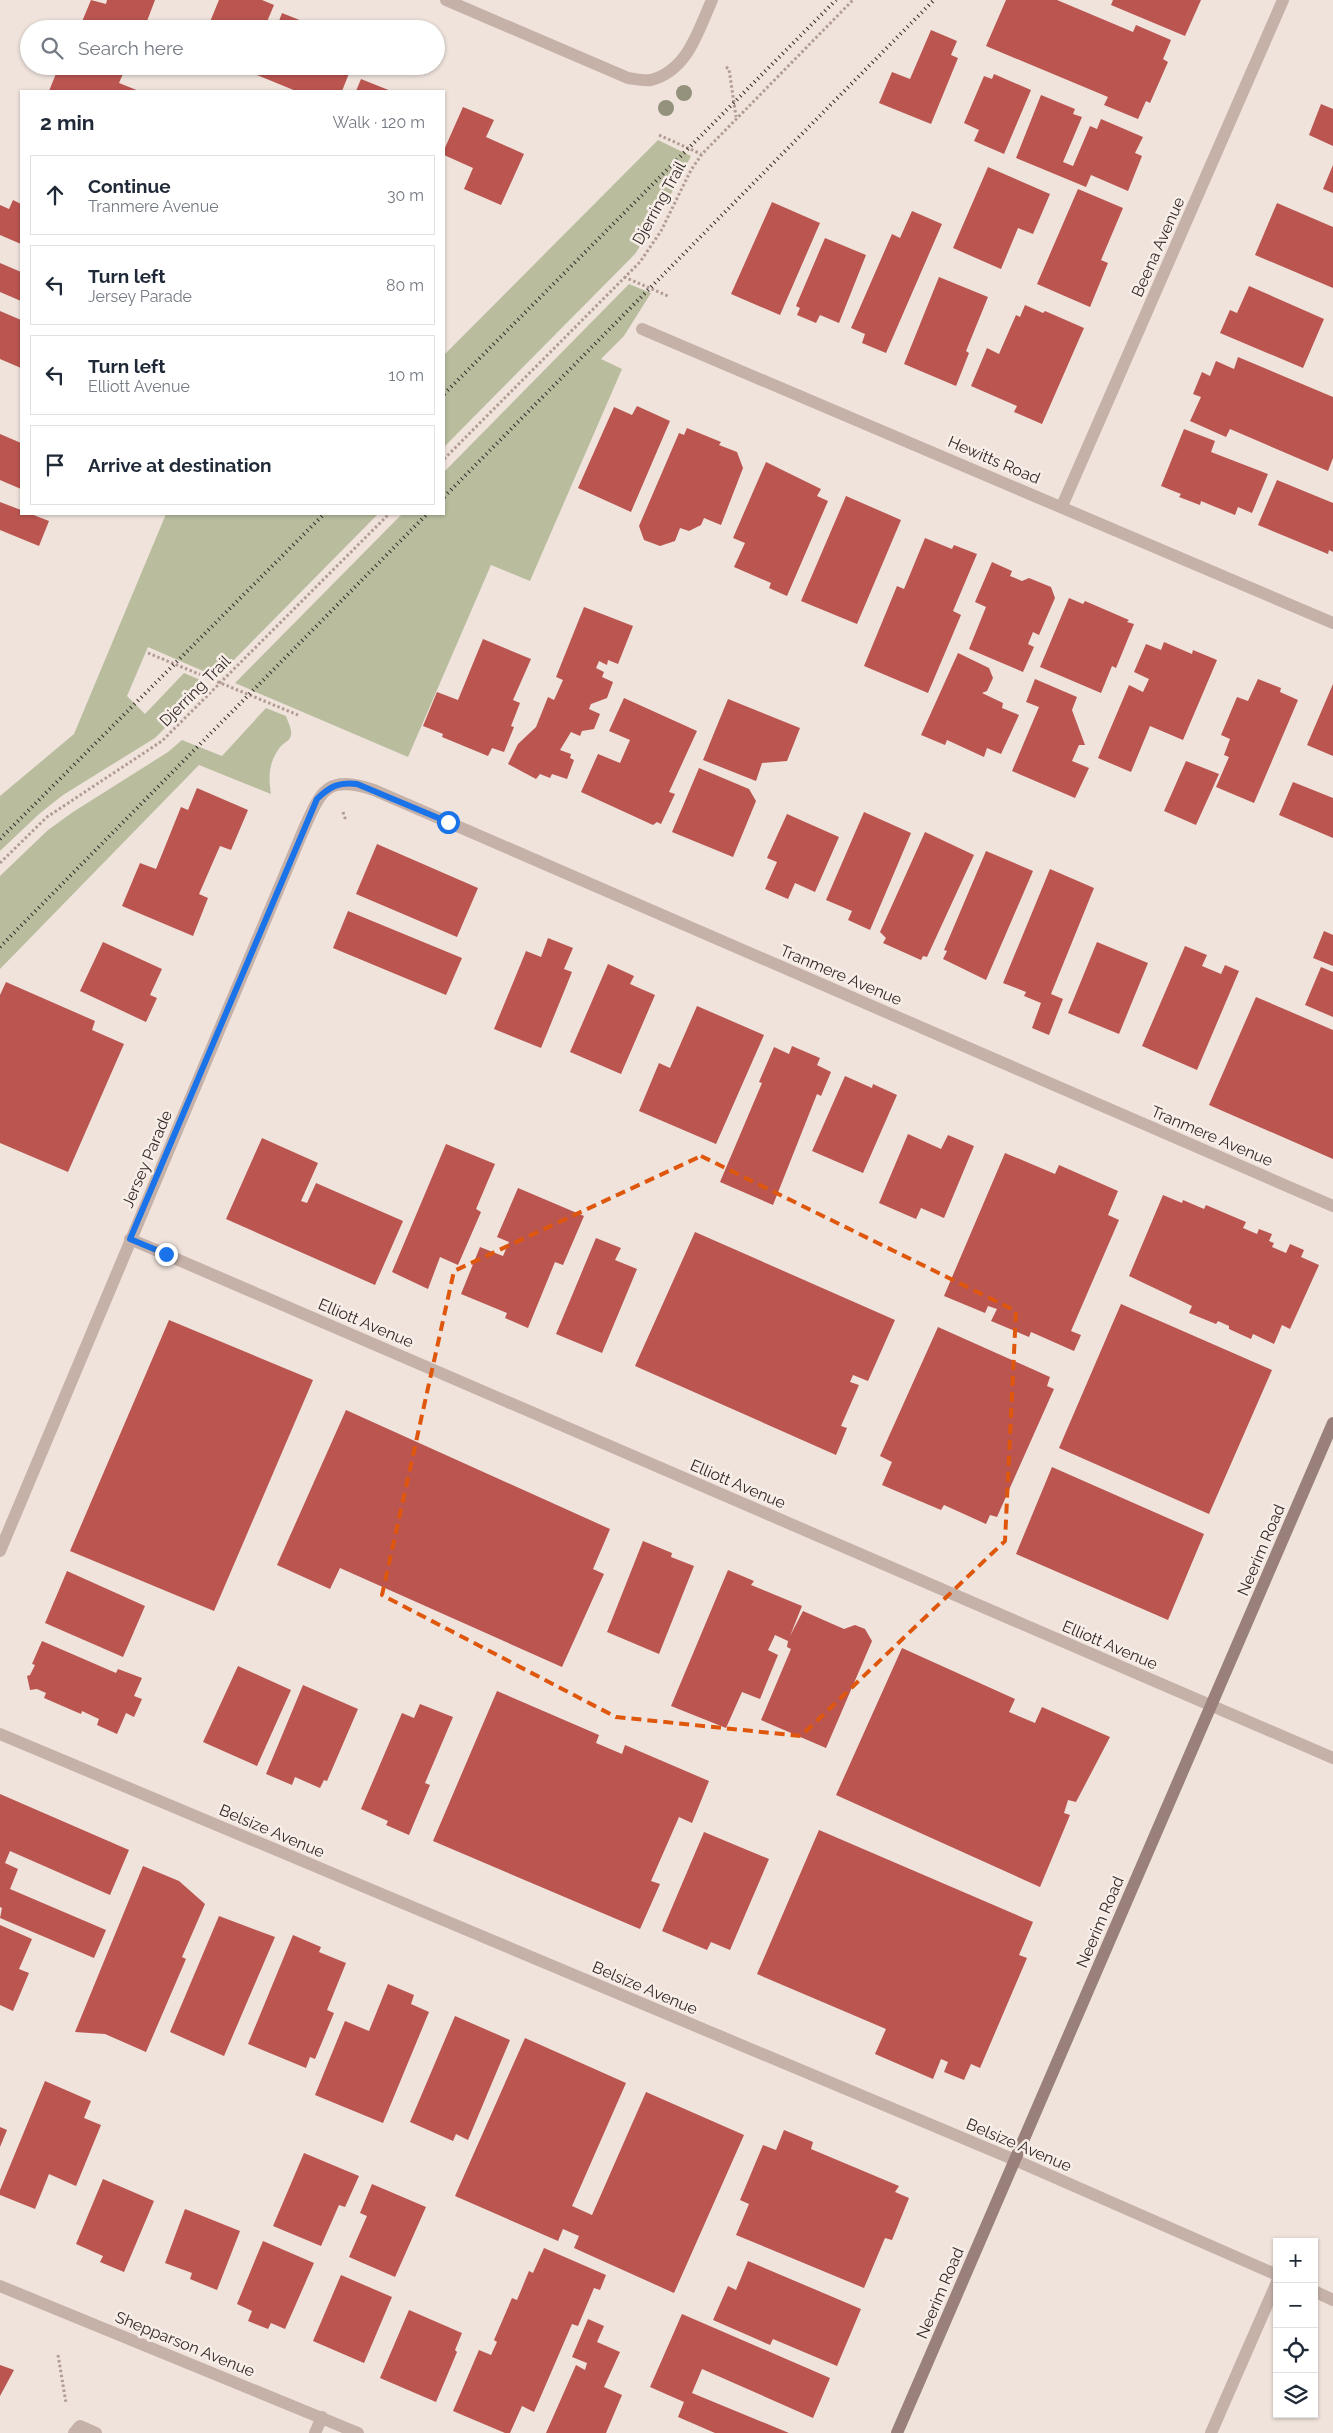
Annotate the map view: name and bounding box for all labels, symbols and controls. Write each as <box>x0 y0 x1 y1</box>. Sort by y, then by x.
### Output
search box <box>20 20 445 75</box>
icon: search <box>38 34 66 62</box>
text: Search here <box>78 37 184 59</box>
text: 2 min <box>40 110 94 135</box>
text: Walk · 120 m <box>333 113 425 132</box>
street label: Djerring Trail <box>628 157 690 248</box>
text: Continue <box>88 175 171 197</box>
icon: ahead <box>41 181 69 209</box>
text: 30 m <box>387 186 424 205</box>
street label: Beena Avenue <box>1128 194 1188 300</box>
text: Tranmere Avenue <box>88 197 219 216</box>
text: Turn left <box>88 265 165 287</box>
icon: left <box>41 271 69 299</box>
text: 80 m <box>386 276 424 295</box>
text: Jersey Parade <box>88 287 192 306</box>
text: Turn left <box>88 355 165 377</box>
icon: left <box>41 361 69 389</box>
text: 10 m <box>389 366 424 385</box>
text: Elliott Avenue <box>88 377 190 396</box>
street label: Hewitts Road <box>945 432 1043 488</box>
icon: arrive <box>41 451 69 479</box>
text: Arrive at destination <box>88 454 272 476</box>
street label: Djerring Trail <box>156 651 235 730</box>
route start <box>437 811 460 834</box>
street label: Tranmere Avenue <box>777 941 905 1009</box>
street label: Tranmere Avenue <box>1148 1102 1276 1170</box>
street label: Jersey Parade <box>118 1107 176 1211</box>
route end <box>155 1243 178 1266</box>
street label: Elliott Avenue <box>315 1294 417 1352</box>
street label: Elliott Avenue <box>687 1455 789 1513</box>
street label: Neerim Road <box>1233 1501 1289 1598</box>
street label: Elliott Avenue <box>1059 1616 1161 1674</box>
street label: Belsize Avenue <box>217 1800 327 1862</box>
street label: Neerim Road <box>1072 1873 1128 1970</box>
street label: Belsize Avenue <box>590 1957 700 2019</box>
street label: Belsize Avenue <box>964 2114 1074 2176</box>
map controls <box>1273 2238 1318 2418</box>
button: + <box>1273 2238 1318 2283</box>
street label: Neerim Road <box>912 2244 968 2341</box>
button: − <box>1273 2283 1318 2328</box>
street label: Shepparson Avenue <box>112 2307 258 2381</box>
button: locate <box>1273 2328 1318 2373</box>
button: layers <box>1273 2373 1318 2418</box>

